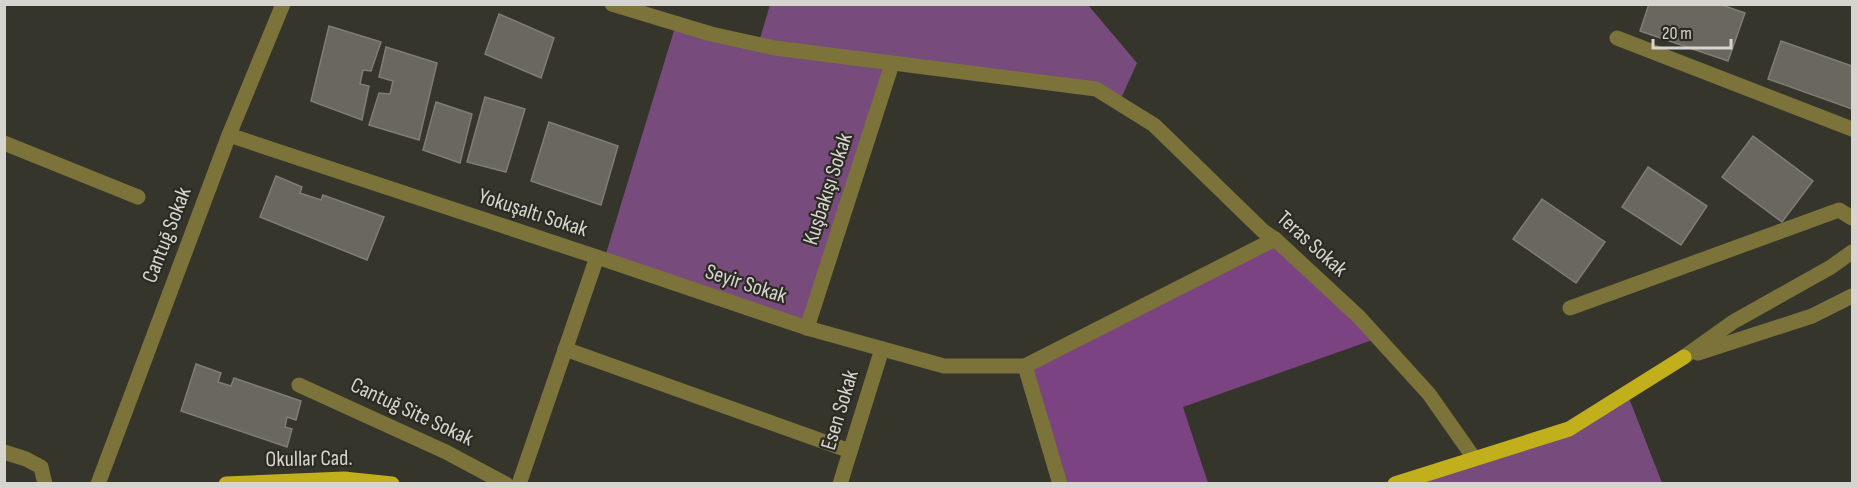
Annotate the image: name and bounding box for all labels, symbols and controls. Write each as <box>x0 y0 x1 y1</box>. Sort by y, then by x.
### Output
scale bar <box>1653 12 1731 50</box>
text: 20 m <box>1662 23 1692 44</box>
street label: Kuşbakışı Sokak <box>797 129 859 248</box>
street label: Cantuğ Sokak <box>136 183 198 287</box>
street label: Yokuşaltı Sokak <box>475 183 592 244</box>
street label: Teras Sokak <box>1271 205 1353 283</box>
street label: Seyir Sokak <box>702 258 791 310</box>
street label: Esen Sokak <box>815 366 865 453</box>
street label: Cantuğ Site Sokak <box>346 372 478 453</box>
street label: Okullar Cad. <box>265 445 353 473</box>

